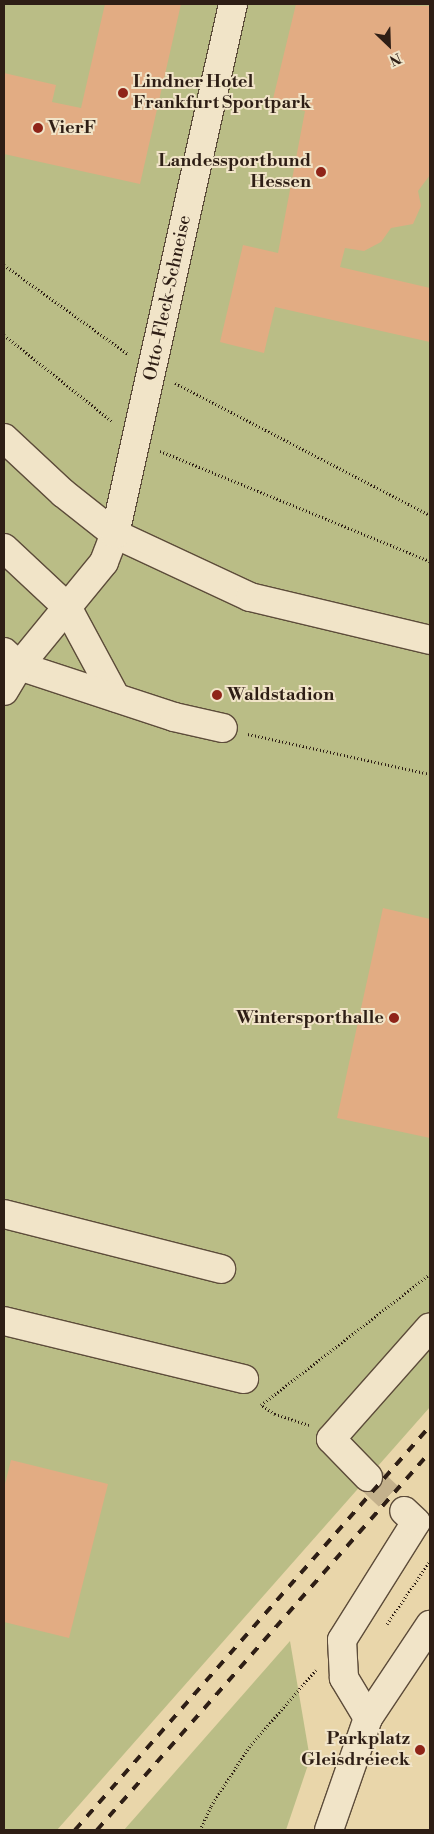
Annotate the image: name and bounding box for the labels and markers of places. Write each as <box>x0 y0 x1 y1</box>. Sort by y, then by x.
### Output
place label: Lindner Hotel Frankfurt Sportpark <box>133 72 311 115</box>
marker: Lindner Hotel Frankfurt Sportpark <box>117 87 129 99</box>
place label: VierF <box>48 117 97 139</box>
marker: VierF <box>32 122 44 134</box>
place label: Landessportbund Hessen <box>158 151 311 193</box>
marker: Landessportbund Hessen <box>315 166 327 178</box>
place label: Waldstadion <box>227 684 334 706</box>
marker: Waldstadion <box>211 689 223 701</box>
place label: Wintersporthalle <box>236 1007 384 1029</box>
marker: Wintersporthalle <box>388 1012 400 1024</box>
place label: Parkplatz Gleisdreieck <box>301 1729 410 1772</box>
marker: Parkplatz Gleisdreieck <box>414 1744 426 1756</box>

